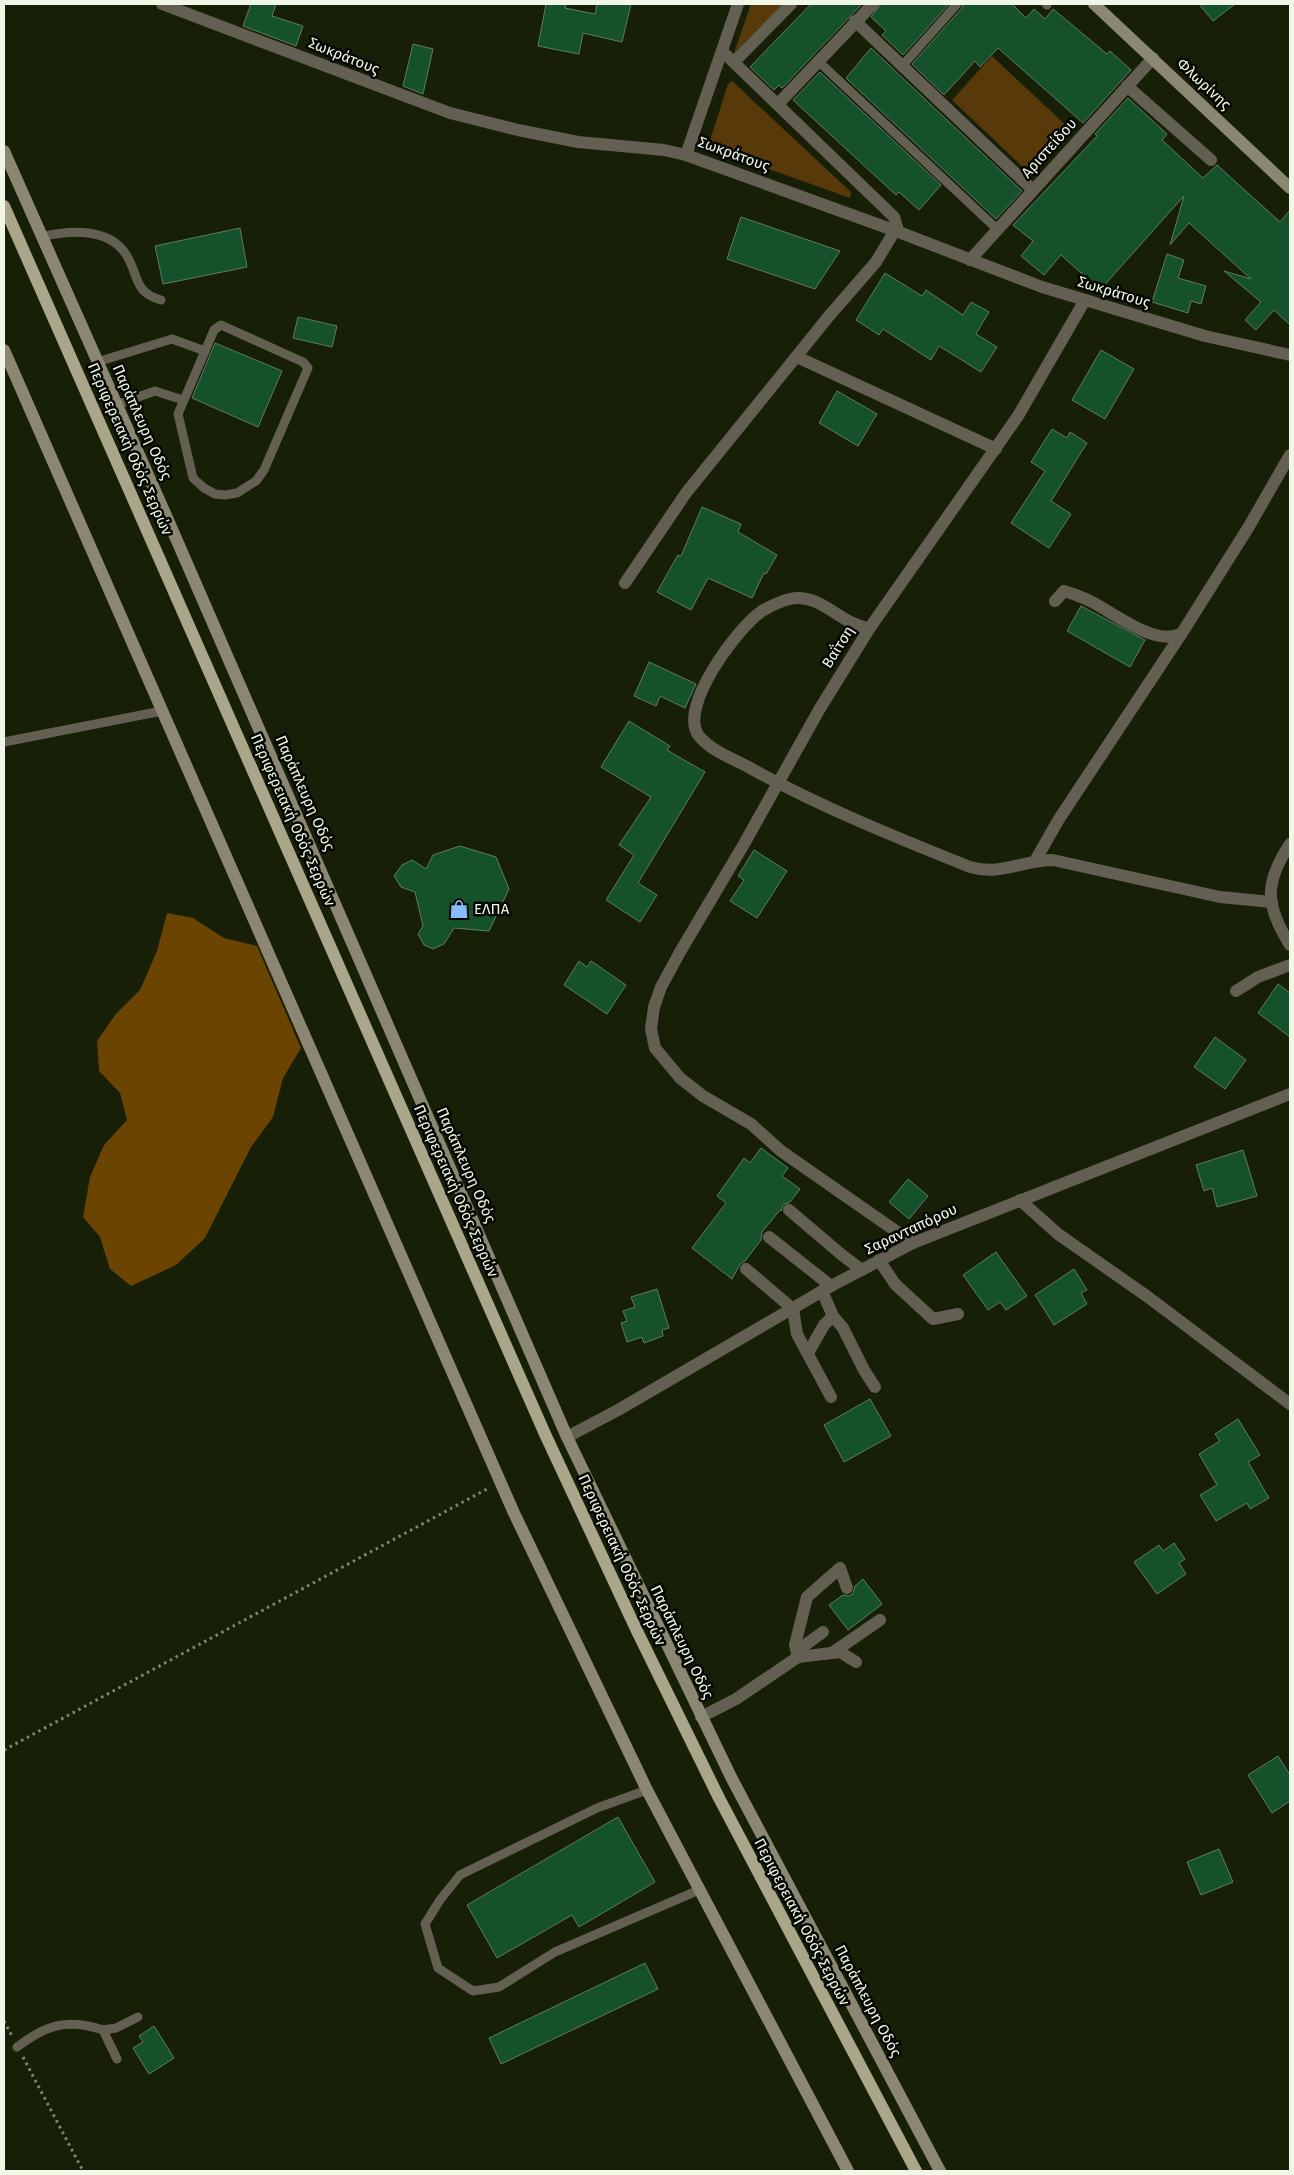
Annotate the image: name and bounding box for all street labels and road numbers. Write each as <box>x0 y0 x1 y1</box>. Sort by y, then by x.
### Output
street label: Σωκράτους <box>306 34 382 78</box>
street label: Φλωρίνης <box>1173 55 1235 113</box>
street label: Αριστείδου <box>1017 114 1081 182</box>
street label: Σωκράτους <box>696 133 772 175</box>
street label: Σωκράτους <box>1076 272 1152 312</box>
street label: Περιφερειακή Οδός Σερρών <box>84 360 177 539</box>
street label: Παράπλευρη Οδός <box>108 361 176 483</box>
street label: Βαΐτση <box>818 623 858 671</box>
street label: Περιφερειακή Οδός Σερρών <box>247 731 340 910</box>
street label: Παράπλευρη Οδός <box>271 732 339 854</box>
street label: Περιφερειακή Οδός Σερρών <box>410 1102 503 1281</box>
street label: Παράπλευρη Οδός <box>432 1104 500 1226</box>
street label: Σαρανταπόρου <box>862 1200 960 1258</box>
street label: Περιφερειακή Οδός Σερρών <box>574 1471 670 1649</box>
street label: Παράπλευρη Οδός <box>647 1582 717 1702</box>
street label: Περιφερειακή Οδός Σερρών <box>750 1835 854 2009</box>
street label: Παράπλευρη Οδός <box>831 1942 905 2060</box>

